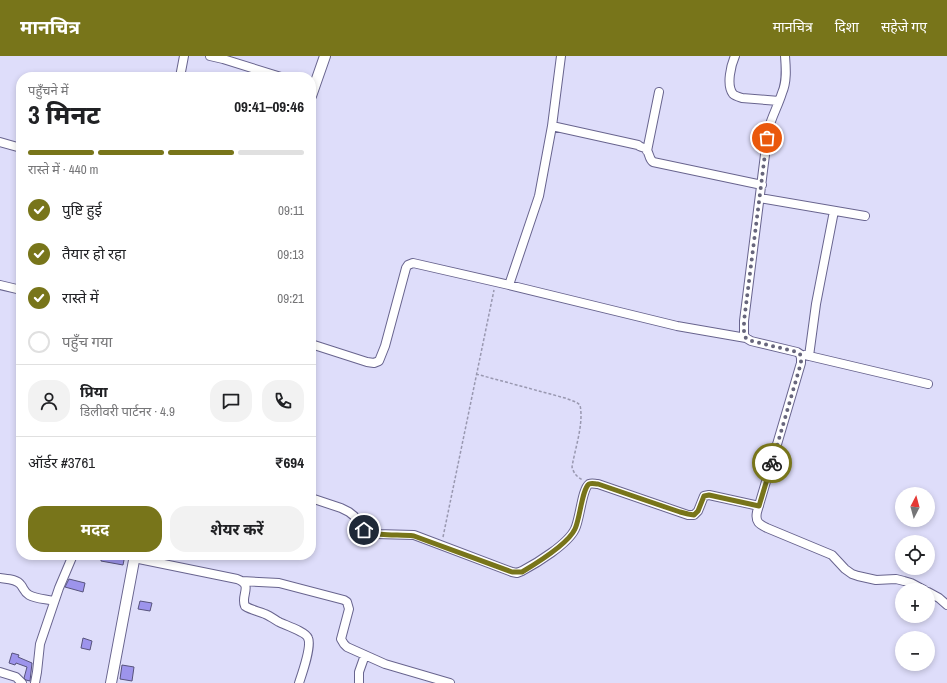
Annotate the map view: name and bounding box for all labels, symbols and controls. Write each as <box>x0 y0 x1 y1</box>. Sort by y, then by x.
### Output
text: मानचित्र <box>20 14 80 40</box>
text: मानचित्र <box>773 18 813 36</box>
text: दिशा <box>835 18 859 36</box>
text: सहेजे गए <box>881 18 927 36</box>
text: पहुँचने में <box>28 82 69 99</box>
text: 09:41–09:46 <box>234 96 304 117</box>
text: 3 मिनट <box>28 97 100 132</box>
pin <box>750 121 784 155</box>
icon: bag <box>756 127 778 149</box>
text: रास्ते में · 440 m <box>28 161 98 178</box>
icon: check <box>28 199 50 221</box>
text: पुष्टि हुई <box>62 199 102 220</box>
text: 09:11 <box>278 202 304 219</box>
icon: check <box>28 243 50 265</box>
text: तैयार हो रहा <box>62 243 126 264</box>
text: 09:13 <box>277 246 304 263</box>
icon: check <box>28 287 50 309</box>
text: रास्ते में <box>62 287 99 308</box>
text: 09:21 <box>277 290 304 307</box>
text: पहुँच गया <box>62 331 112 352</box>
button: person <box>28 380 70 422</box>
button: chat <box>210 380 252 422</box>
button: phone <box>262 380 304 422</box>
text: प्रिया <box>80 381 108 402</box>
text: डिलीवरी पार्टनर · 4.9 <box>80 403 175 420</box>
courier <box>752 443 792 483</box>
text: ऑर्डर #3761 <box>28 452 95 473</box>
text: ₹694 <box>275 452 304 473</box>
icon: bike <box>761 452 783 474</box>
north arrow <box>895 487 935 527</box>
map controls <box>895 487 935 671</box>
button: मदद <box>28 506 162 552</box>
button: शेयर करें <box>170 506 304 552</box>
pin <box>347 513 381 547</box>
icon: home <box>353 519 375 541</box>
button: locate <box>895 535 935 575</box>
button: + <box>895 583 935 623</box>
button: − <box>895 631 935 671</box>

